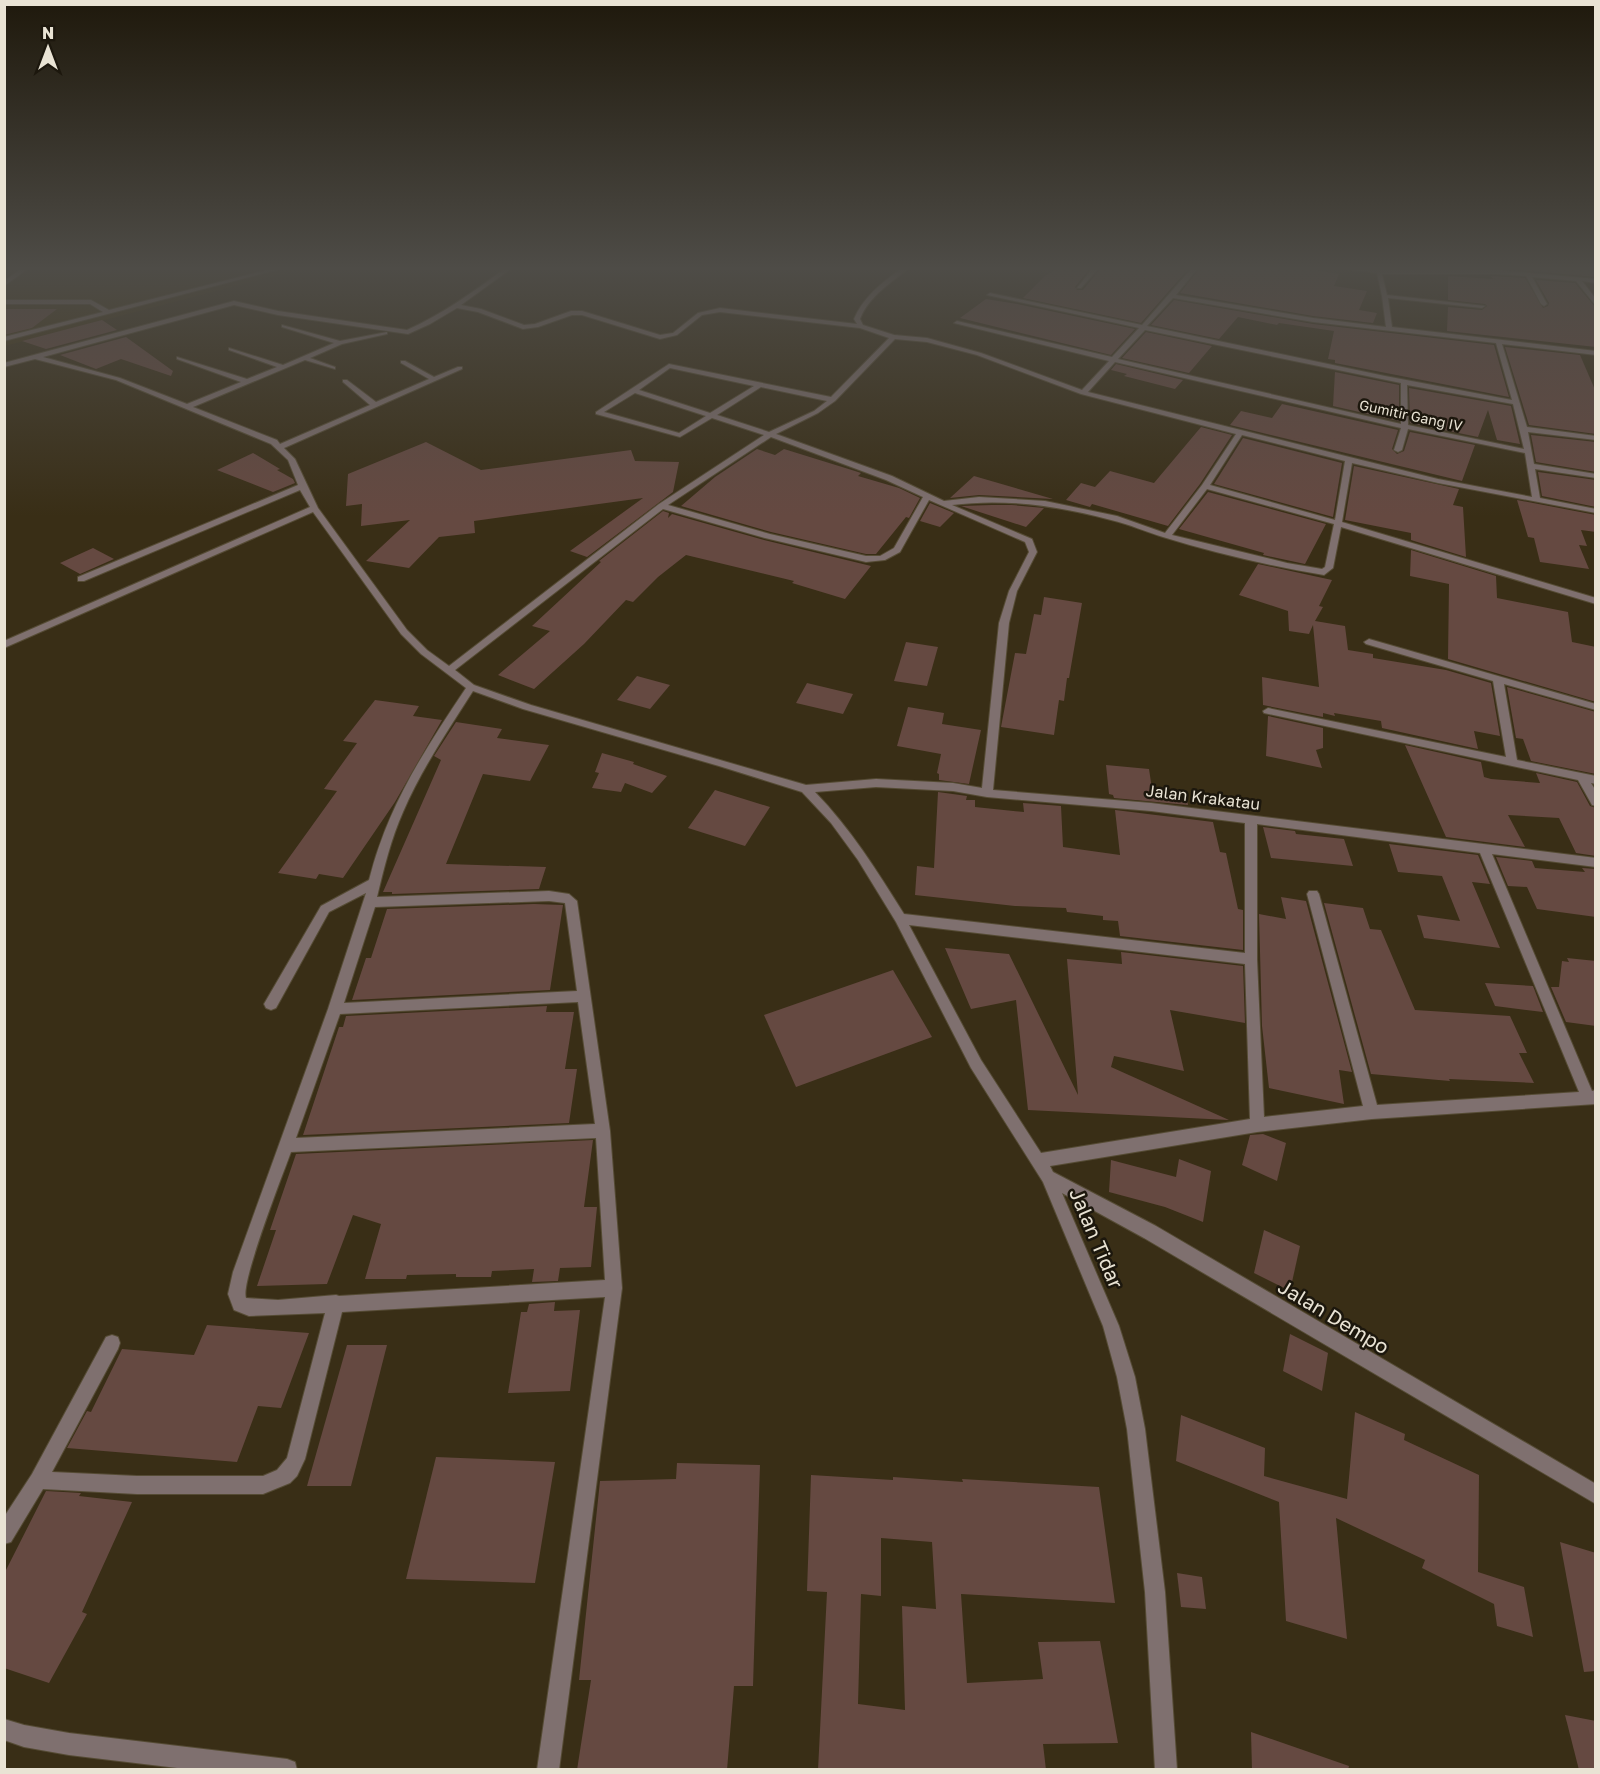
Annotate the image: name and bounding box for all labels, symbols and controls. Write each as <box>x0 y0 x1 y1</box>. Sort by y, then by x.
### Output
north arrow <box>18 18 78 78</box>
text: N <box>42 23 54 43</box>
street label: Gumitir Gang IV <box>1358 396 1465 434</box>
street label: Jalan Krakatau <box>1145 780 1261 814</box>
street label: Jalan Tidar <box>1065 1184 1129 1292</box>
street label: Jalan Dempo <box>1274 1274 1394 1358</box>

